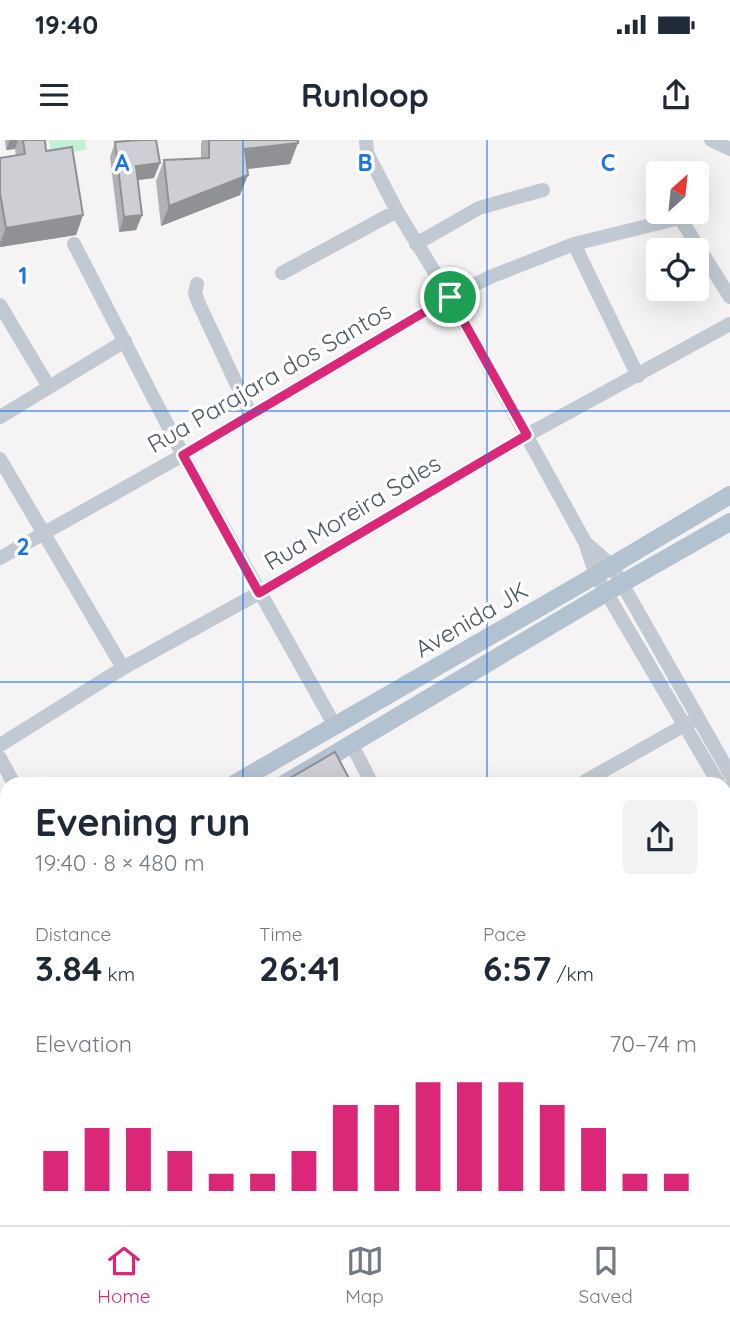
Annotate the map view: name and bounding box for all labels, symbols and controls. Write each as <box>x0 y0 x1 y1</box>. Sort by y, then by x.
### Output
text: 19:40 <box>35 8 98 41</box>
text: Runloop <box>301 75 429 115</box>
icon: menu <box>35 76 73 114</box>
icon: share <box>657 76 695 114</box>
text: A <box>115 148 130 177</box>
text: B <box>357 148 373 177</box>
text: C <box>601 148 615 177</box>
north arrow <box>646 161 709 224</box>
map controls <box>646 161 709 301</box>
button: locate <box>646 238 709 301</box>
text: 1 <box>19 261 27 290</box>
pin <box>420 267 480 327</box>
icon: arrive <box>431 278 469 316</box>
street label: Rua Parajara dos Santos <box>142 295 396 459</box>
street label: Rua Moreira Sales <box>258 448 446 576</box>
text: 2 <box>16 532 30 561</box>
street label: Avenida JK <box>409 575 533 663</box>
text: Evening run <box>35 798 250 846</box>
button: share <box>623 800 697 874</box>
text: 19:40 · 8 × 480 m <box>35 848 205 877</box>
text: Distance <box>35 922 111 946</box>
text: Time <box>259 922 303 946</box>
text: Pace <box>483 922 526 946</box>
text: 3.84 <box>35 946 102 990</box>
text: 26:41 <box>259 946 341 990</box>
text: 6:57 <box>483 946 551 990</box>
text: km <box>102 962 135 986</box>
text: /km <box>551 962 594 986</box>
text: Elevation <box>35 1029 132 1058</box>
text: 70–74 m <box>610 1029 697 1058</box>
tab: Home <box>97 1242 151 1308</box>
tab: Map <box>345 1242 384 1308</box>
tab: Saved <box>579 1242 633 1308</box>

